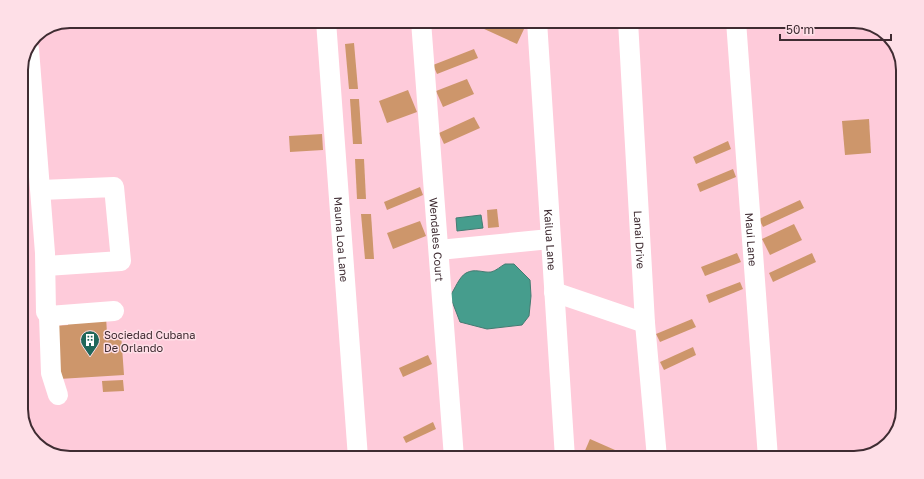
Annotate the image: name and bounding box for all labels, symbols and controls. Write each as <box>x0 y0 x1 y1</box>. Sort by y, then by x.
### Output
scale bar <box>780 16 891 42</box>
text: 50 m <box>786 22 814 37</box>
street label: Mauna Loa Lane <box>332 196 352 283</box>
street label: Wendales Court <box>428 197 447 282</box>
street label: Kailua Lane <box>543 208 559 271</box>
street label: Lanai Drive <box>632 210 648 269</box>
street label: Maui Lane <box>744 212 760 267</box>
place label: Sociedad Cubana De Orlando <box>104 328 196 354</box>
building icon: Sociedad Cubana De Orlando <box>79 329 101 357</box>

